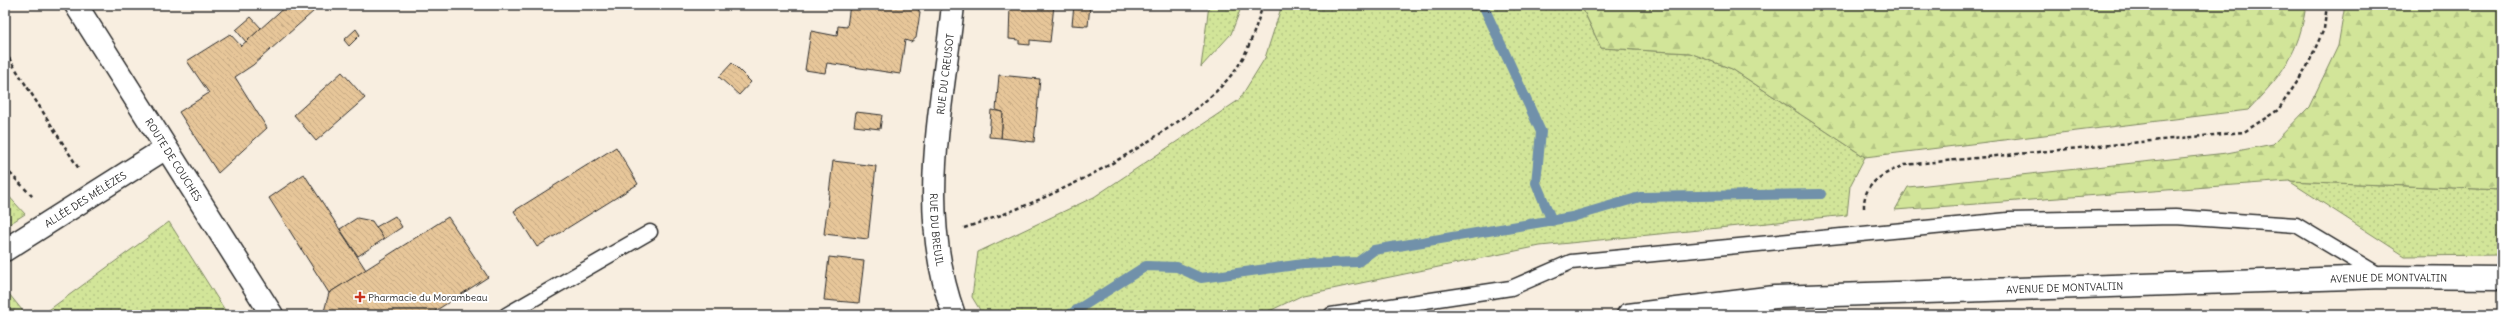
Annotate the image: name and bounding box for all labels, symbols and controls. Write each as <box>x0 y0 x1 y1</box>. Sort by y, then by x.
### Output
street label: RUE DU CREUSOT <box>934 33 957 115</box>
street label: ROUTE DE COUCHES <box>142 116 205 204</box>
street label: ALLÉE DES MÉLÈZES <box>42 169 129 230</box>
street label: RUE DU BREUIL <box>927 193 947 268</box>
street label: AVENUE DE MONTVALTIN <box>2330 271 2447 286</box>
street label: AVENUE DE MONTVALTIN <box>2006 280 2124 296</box>
place label: Pharmacie du Morambeau <box>368 291 488 304</box>
marker: Pharmacie du Morambeau <box>355 292 365 302</box>

